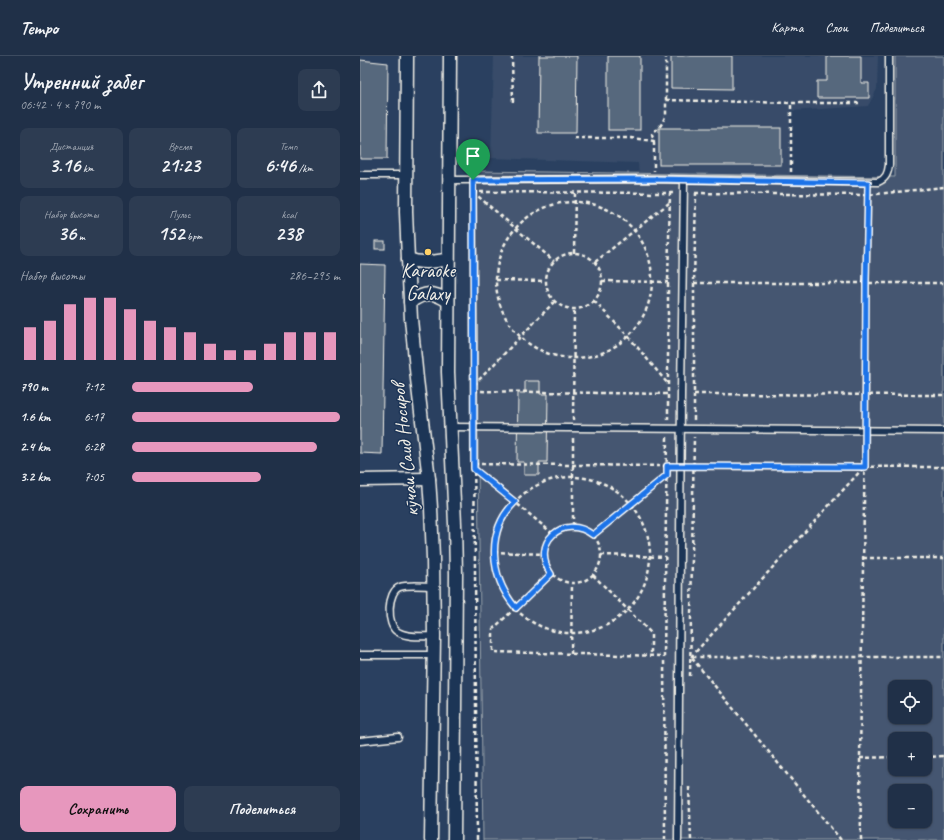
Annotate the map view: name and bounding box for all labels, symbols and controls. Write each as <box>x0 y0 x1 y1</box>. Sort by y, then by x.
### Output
text: Tempo <box>20 16 58 40</box>
text: Карта <box>771 19 803 36</box>
text: Слои <box>825 19 848 36</box>
text: Поделиться <box>870 19 924 36</box>
text: Утренний забег <box>20 68 143 96</box>
button: share <box>298 69 340 111</box>
text: 06:42 · 4 × 790 m <box>20 97 101 113</box>
text: Дистанция <box>49 139 93 153</box>
text: Время <box>168 139 192 153</box>
text: Темп <box>280 139 298 153</box>
pin <box>456 139 490 180</box>
icon: arrive <box>462 145 484 167</box>
text: 3.16 <box>49 153 80 178</box>
text: 21:23 <box>160 153 200 178</box>
text: 6:46 <box>264 153 296 178</box>
text: km <box>80 161 94 175</box>
text: /km <box>296 161 313 175</box>
text: Набор высоты <box>44 207 99 221</box>
text: Пульс <box>169 207 191 221</box>
text: kcal <box>281 207 296 221</box>
text: 36 <box>58 221 76 246</box>
text: 152 <box>158 221 184 246</box>
text: 238 <box>275 221 302 246</box>
text: m <box>76 229 85 243</box>
text: bpm <box>184 229 202 243</box>
marker: Karaoke Galaxy <box>423 247 433 257</box>
place label: Karaoke Galaxy <box>401 258 456 306</box>
text: Набор высоты <box>20 268 85 284</box>
text: 286–295 m <box>289 268 340 284</box>
street label: кӯчаи Саид Носиров <box>385 377 424 518</box>
text: 790 m <box>20 379 48 395</box>
text: 7:12 <box>84 379 104 395</box>
text: 1.6 km <box>20 409 51 425</box>
text: 6:17 <box>84 409 104 425</box>
text: 2.4 km <box>20 439 50 455</box>
text: 6:28 <box>84 439 104 455</box>
text: 3.2 km <box>20 469 50 485</box>
text: 7:05 <box>84 469 104 485</box>
map controls <box>888 680 932 828</box>
button: locate <box>888 680 932 724</box>
button: + <box>888 732 932 776</box>
button: − <box>888 784 932 828</box>
button: Сохранить <box>20 786 176 832</box>
button: Поделиться <box>184 786 340 832</box>

